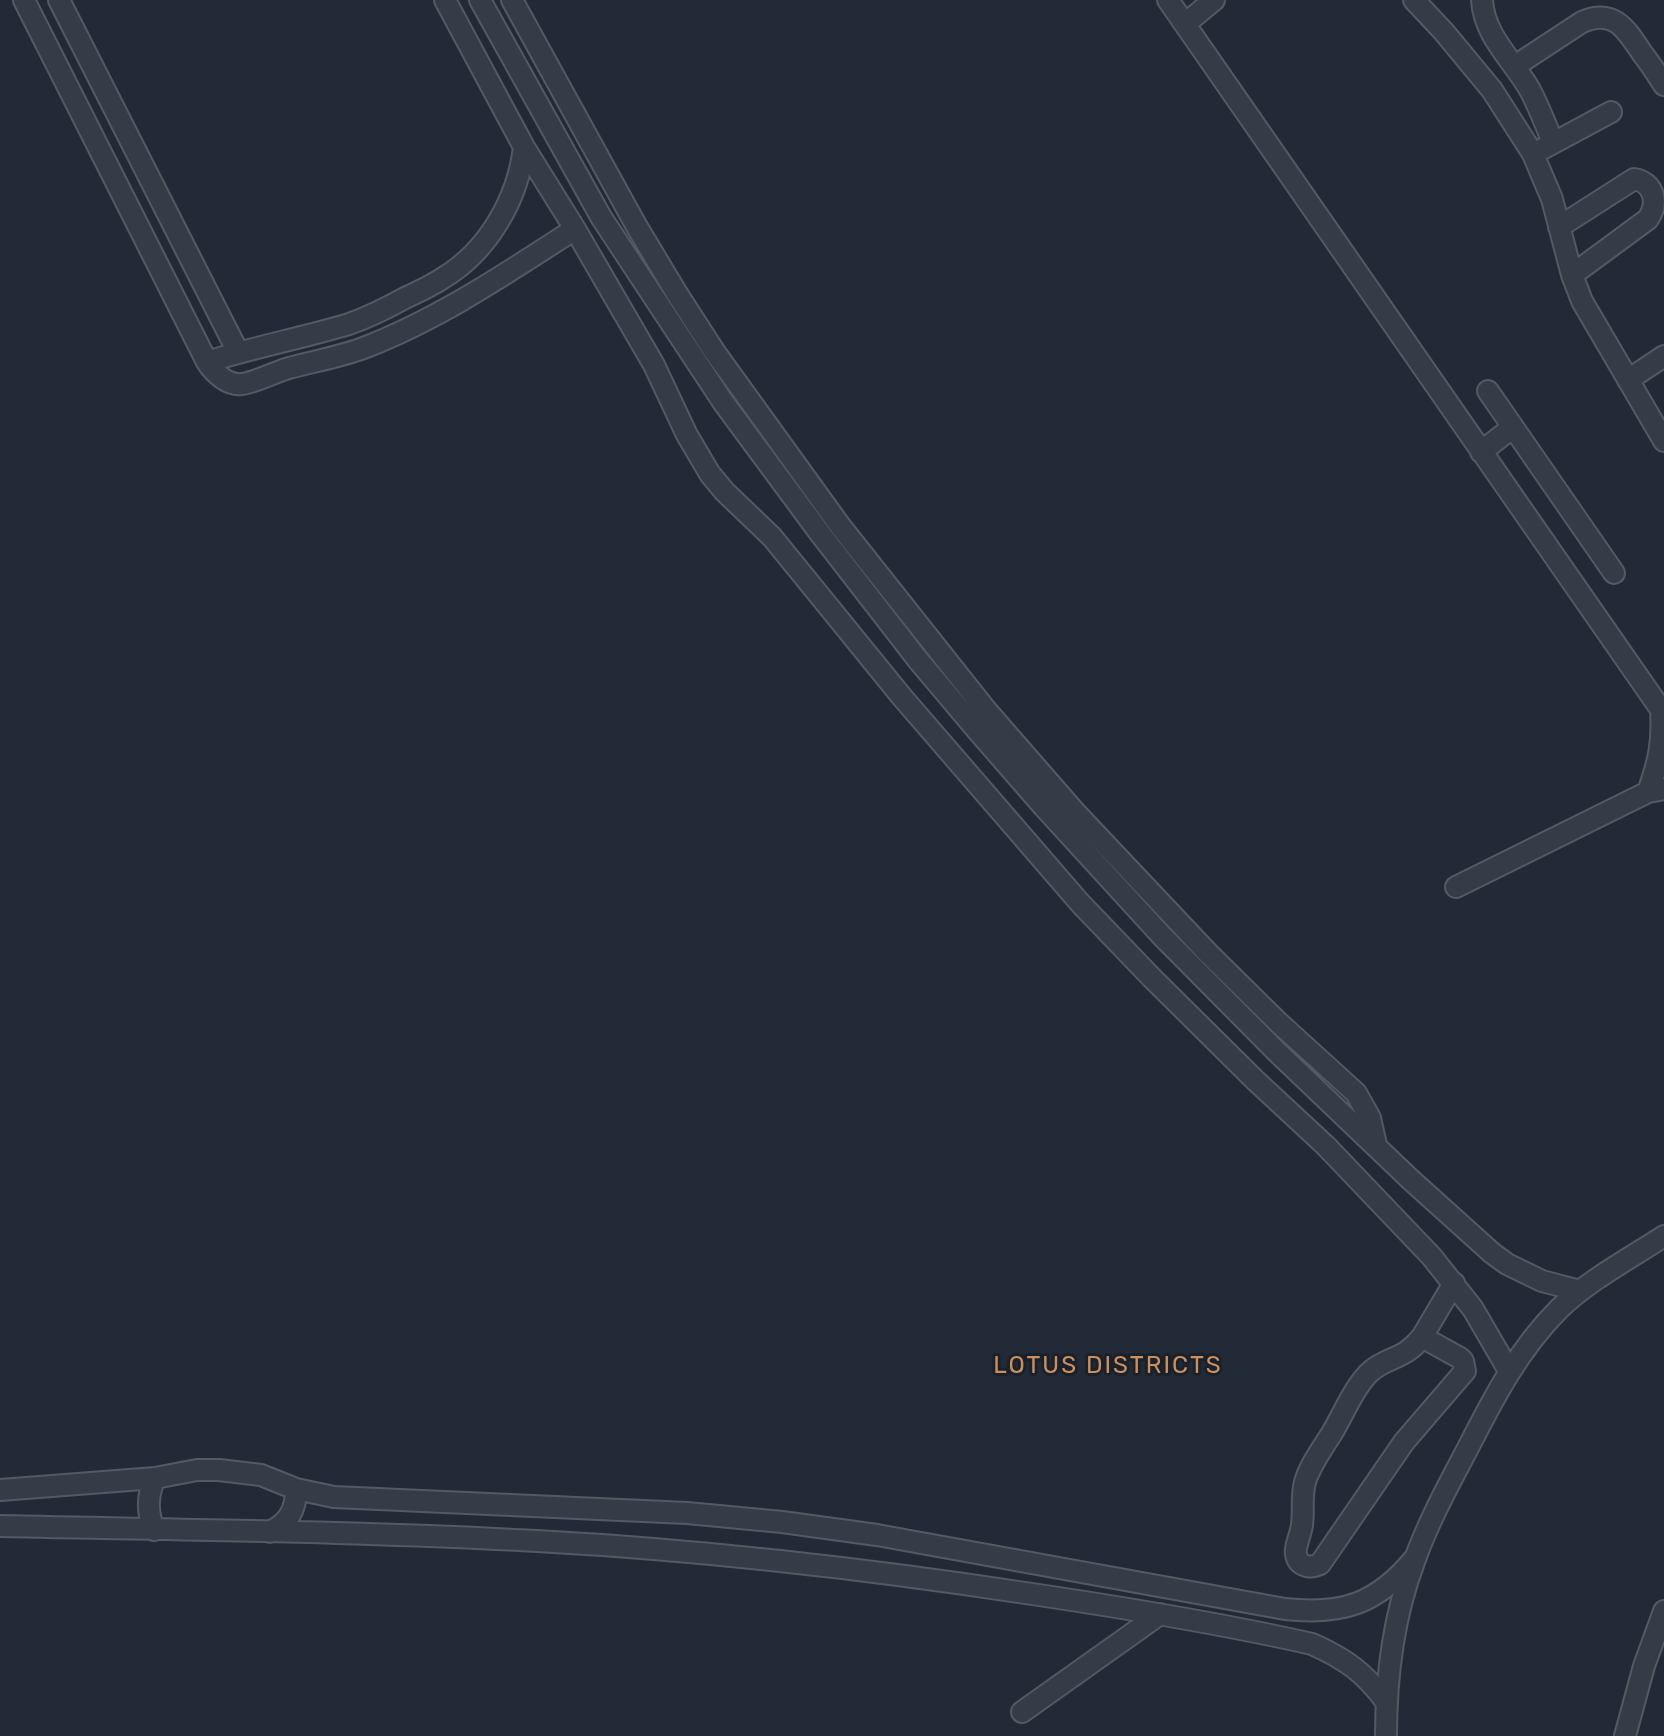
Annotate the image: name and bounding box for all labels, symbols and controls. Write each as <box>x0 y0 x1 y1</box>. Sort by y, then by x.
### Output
district label: LOTUS DISTRICTS <box>993 1352 1223 1380</box>

